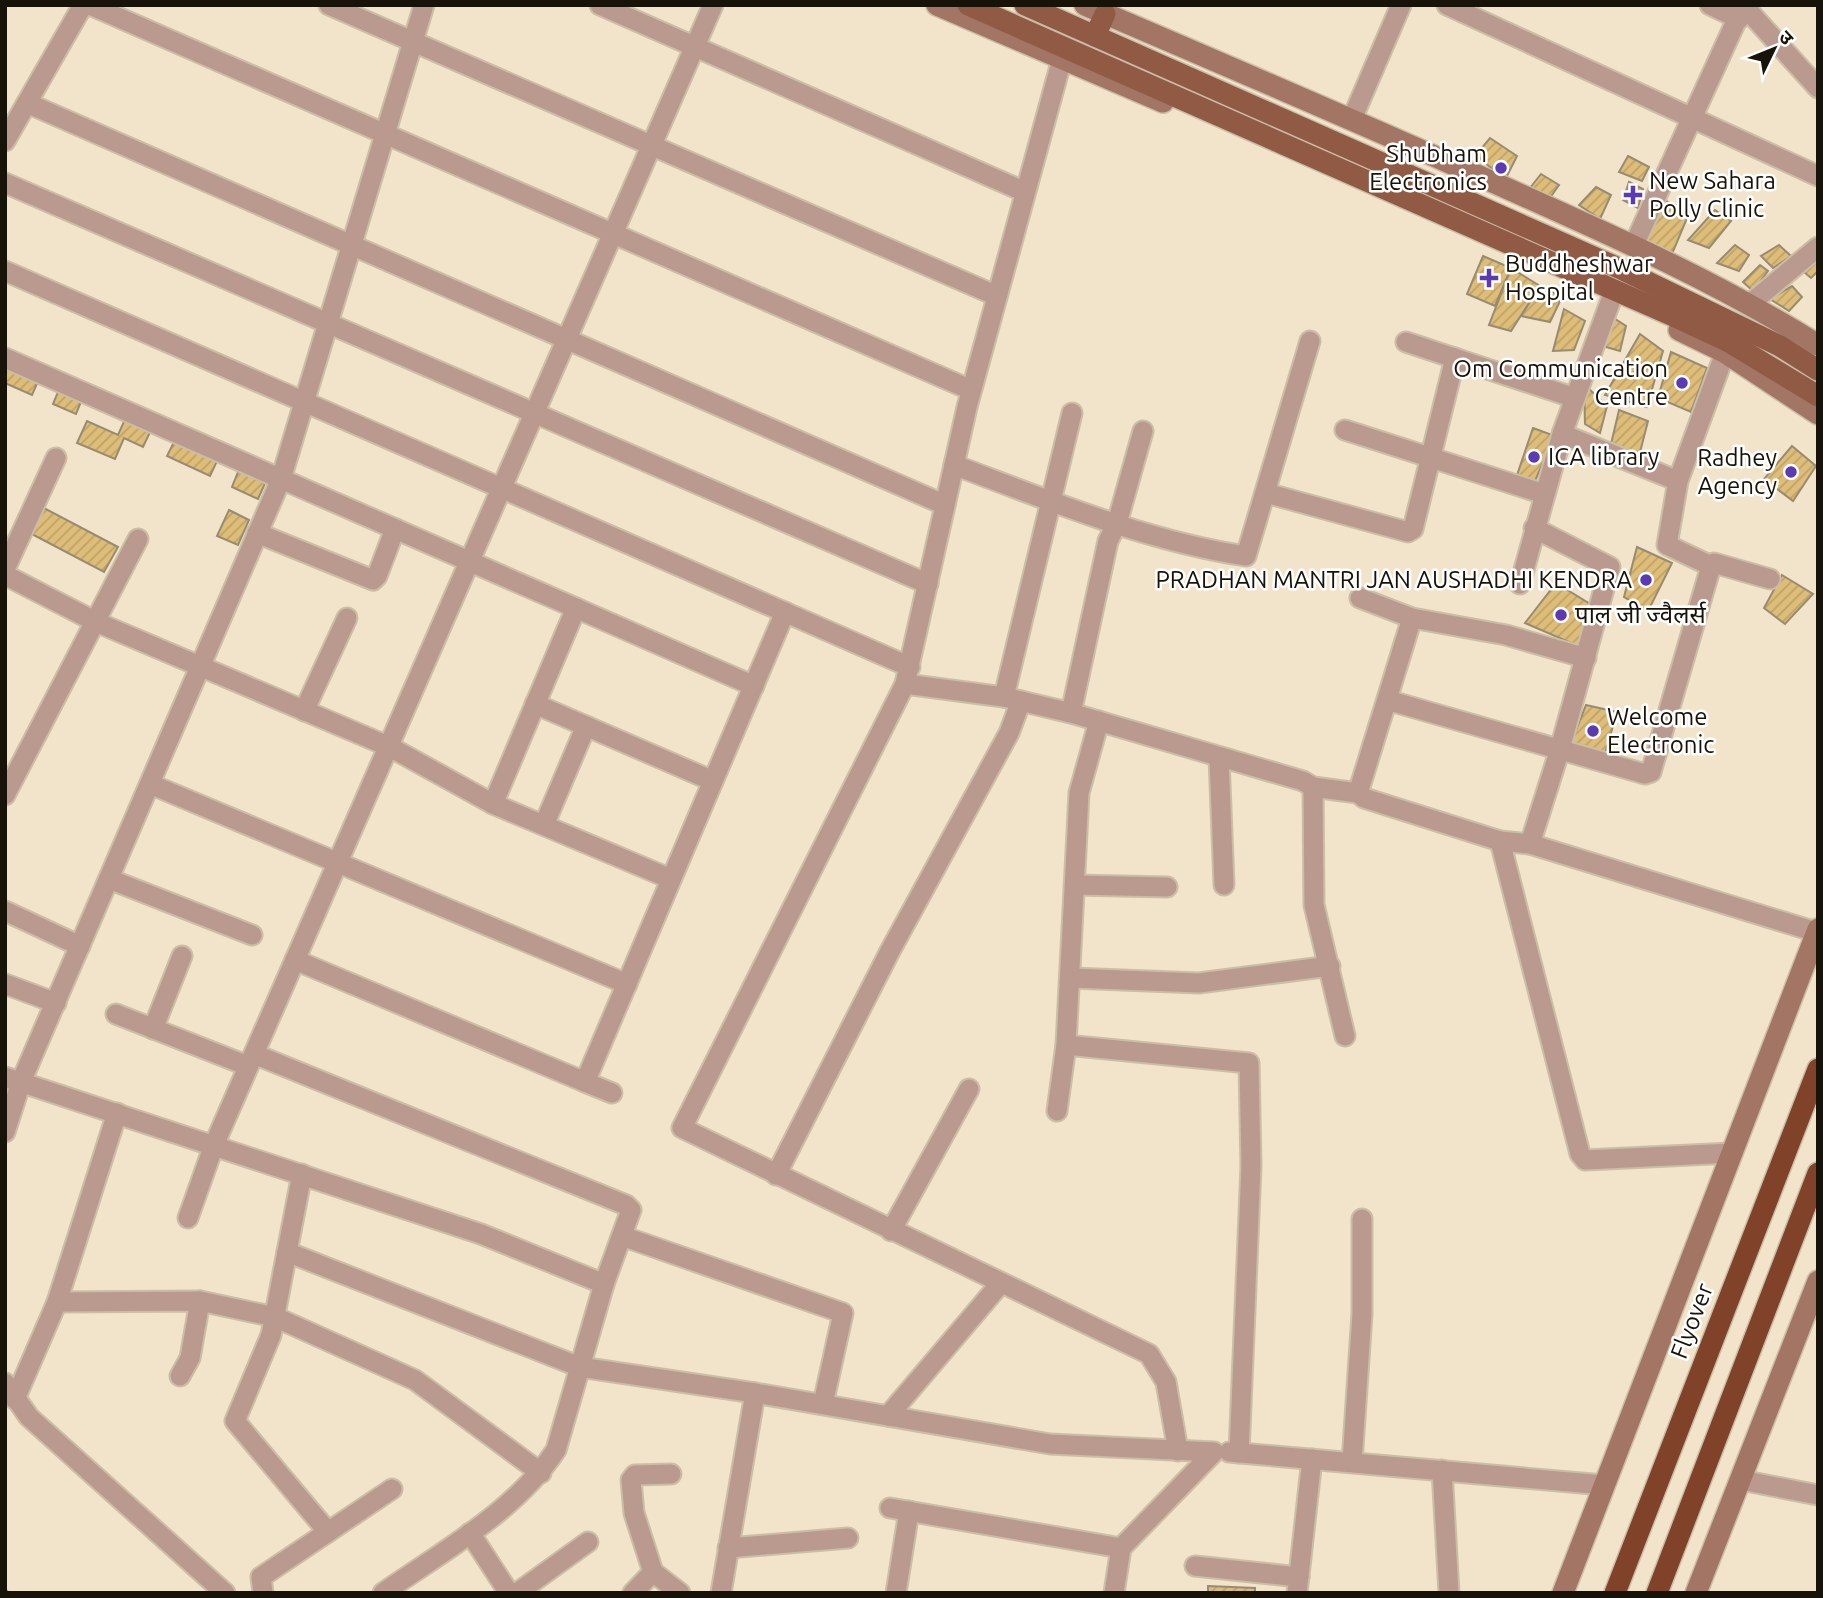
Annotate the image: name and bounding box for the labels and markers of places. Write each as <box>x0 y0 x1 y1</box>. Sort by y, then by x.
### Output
place label: Shubham Electronics <box>1369 140 1487 195</box>
marker: Shubham Electronics <box>1493 160 1509 176</box>
place label: New Sahara Polly Clinic <box>1649 167 1776 222</box>
marker: New Sahara Polly Clinic <box>1623 185 1643 205</box>
place label: Buddheshwar Hospital <box>1505 250 1653 305</box>
marker: Buddheshwar Hospital <box>1479 268 1499 288</box>
place label: Om Communication Centre <box>1453 355 1668 410</box>
marker: Om Communication Centre <box>1674 375 1690 391</box>
place label: ICA library <box>1548 443 1660 470</box>
place label: Radhey Agency <box>1697 444 1777 499</box>
marker: ICA library <box>1526 449 1542 465</box>
marker: Radhey Agency <box>1783 464 1799 480</box>
place label: PRADHAN MANTRI JAN AUSHADHI KENDRA <box>1155 566 1632 593</box>
marker: PRADHAN MANTRI JAN AUSHADHI KENDRA <box>1638 572 1654 588</box>
place label: पाल जी ज्वैलर्स <box>1575 601 1707 628</box>
marker: पाल जी ज्वैलर्स <box>1553 607 1569 623</box>
place label: Welcome Electronic <box>1607 703 1714 758</box>
marker: Welcome Electronic <box>1585 723 1601 739</box>

